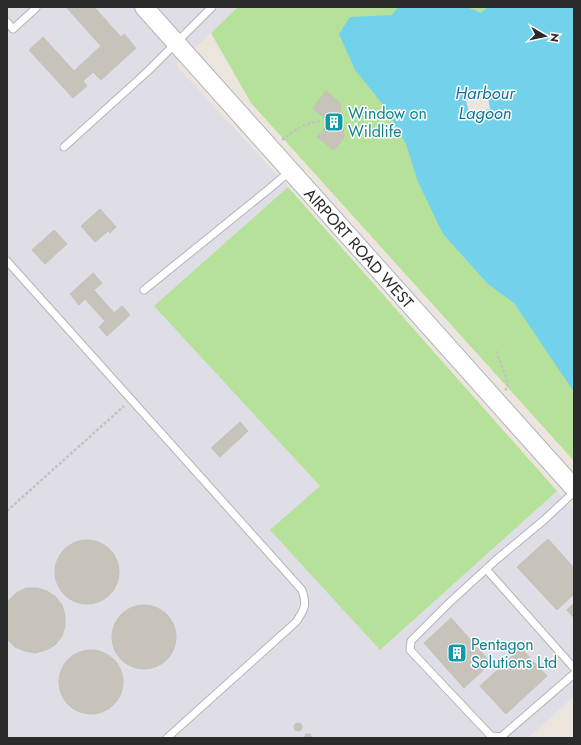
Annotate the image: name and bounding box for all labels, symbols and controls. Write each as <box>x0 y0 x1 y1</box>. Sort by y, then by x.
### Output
north arrow <box>525 16 565 56</box>
text: N <box>546 32 563 43</box>
water label: Harbour Lagoon <box>455 81 516 125</box>
place label: Window on Wildlife <box>348 102 427 143</box>
building icon: Window on Wildlife <box>323 111 345 133</box>
street label: AIRPORT ROAD WEST <box>299 183 420 313</box>
place label: Pentagon Solutions Ltd <box>471 633 557 674</box>
building icon: Pentagon Solutions Ltd <box>446 642 468 664</box>

